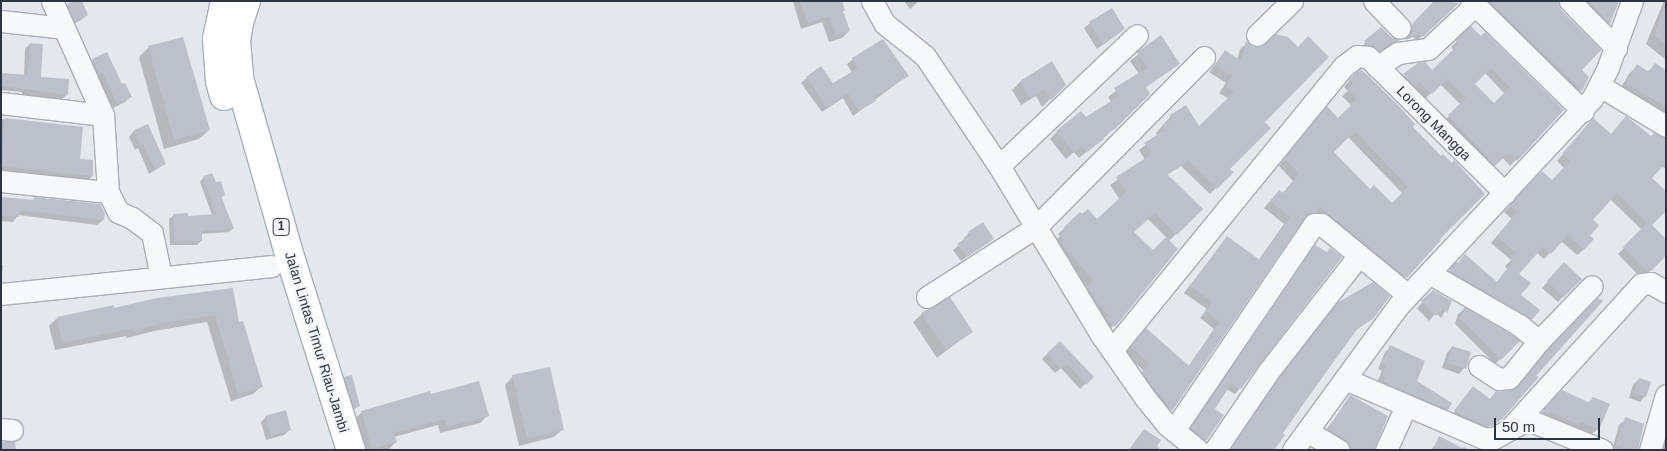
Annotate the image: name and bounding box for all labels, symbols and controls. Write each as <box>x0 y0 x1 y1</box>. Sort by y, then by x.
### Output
street label: Lorong Mangga <box>1393 82 1475 164</box>
road number: 1 <box>272 218 290 236</box>
street label: Jalan Lintas Timur Riau-Jambi <box>281 249 353 435</box>
scale bar <box>1497 408 1603 440</box>
text: 50 m <box>1502 418 1535 435</box>

